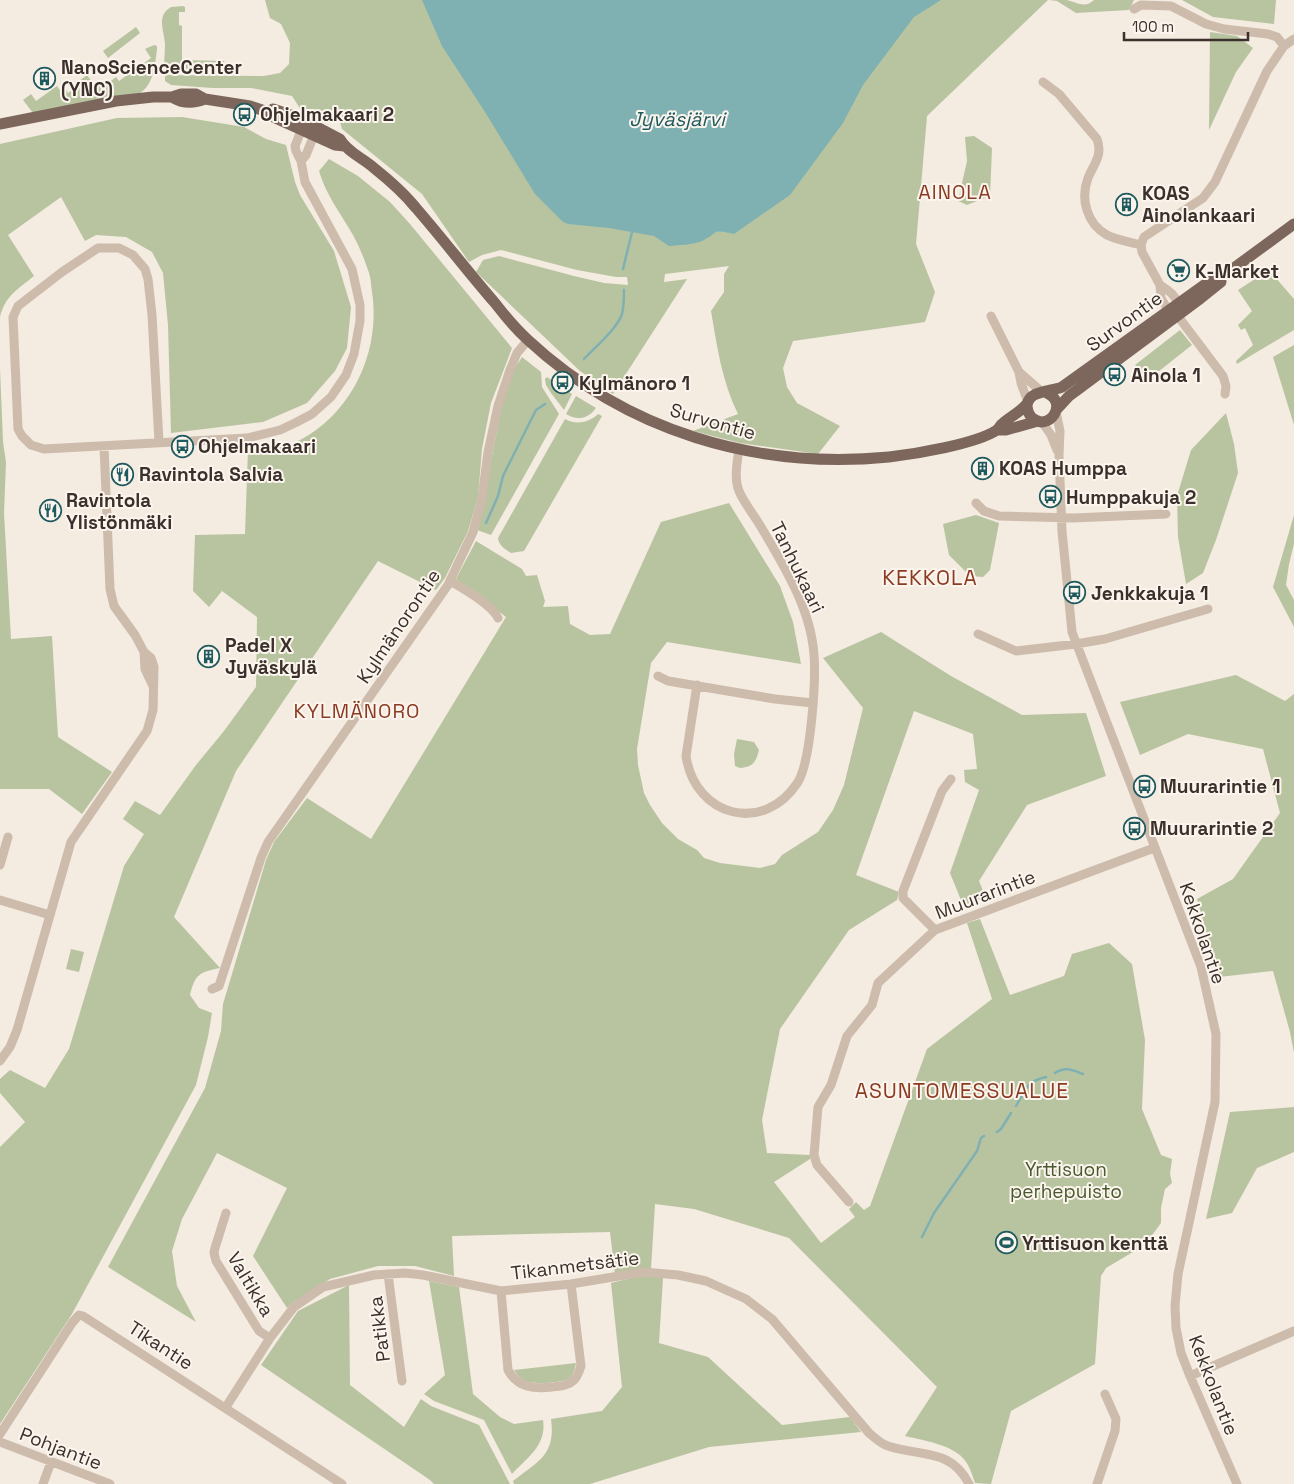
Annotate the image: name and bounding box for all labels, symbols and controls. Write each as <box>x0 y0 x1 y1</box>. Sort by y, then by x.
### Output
scale bar <box>1124 10 1248 42</box>
text: 100 m <box>1132 17 1174 36</box>
place label: NanoScienceCenter (YNC) <box>61 55 242 102</box>
building icon: NanoScienceCenter (YNC) <box>33 66 57 90</box>
bus stop icon: Ohjelmakaari 2 <box>232 102 256 126</box>
place label: Ohjelmakaari 2 <box>260 102 394 127</box>
water label: Jyväsjärvi <box>629 106 727 132</box>
district label: AINOLA <box>918 179 992 205</box>
place label: KOAS Ainolankaari <box>1142 181 1255 228</box>
building icon: KOAS Ainolankaari <box>1114 192 1138 216</box>
supermarket icon: K-Market <box>1167 259 1191 283</box>
place label: K-Market <box>1195 259 1279 284</box>
street label: Survontie <box>1081 285 1167 357</box>
bus stop icon: Ainola 1 <box>1103 363 1127 387</box>
place label: Ainola 1 <box>1131 363 1201 388</box>
bus stop icon: Kylmänoro 1 <box>551 371 575 395</box>
place label: Kylmänoro 1 <box>579 371 690 396</box>
street label: Survontie <box>667 397 759 446</box>
bus stop icon: Ohjelmakaari <box>170 434 194 458</box>
place label: Ohjelmakaari <box>198 434 316 459</box>
building icon: KOAS Humppa <box>971 456 995 480</box>
place label: KOAS Humppa <box>999 456 1127 481</box>
restaurant icon: Ravintola Salvia <box>111 462 135 486</box>
place label: Ravintola Salvia <box>139 462 283 487</box>
bus stop icon: Humppakuja 2 <box>1038 485 1062 509</box>
place label: Humppakuja 2 <box>1066 485 1196 510</box>
place label: Ravintola Ylistönmäki <box>66 488 172 535</box>
restaurant icon: Ravintola Ylistönmäki <box>38 499 62 523</box>
street label: Tanhukaari <box>765 517 830 617</box>
street label: Kylmänorontie <box>351 564 446 688</box>
district label: KEKKOLA <box>882 564 978 591</box>
bus stop icon: Jenkkakuja 1 <box>1063 581 1087 605</box>
place label: Jenkkakuja 1 <box>1091 581 1209 606</box>
place label: Padel X Jyväskylä <box>225 633 317 680</box>
building icon: Padel X Jyväskylä <box>197 644 221 668</box>
district label: KYLMÄNORO <box>294 698 420 724</box>
bus stop icon: Muurarintie 1 <box>1132 774 1156 798</box>
place label: Muurarintie 1 <box>1160 774 1281 799</box>
bus stop icon: Muurarintie 2 <box>1122 816 1146 840</box>
place label: Muurarintie 2 <box>1150 816 1273 841</box>
street label: Muurarintie <box>932 864 1039 925</box>
street label: Kekkolantie <box>1173 879 1232 987</box>
district label: ASUNTOMESSUALUE <box>855 1077 1069 1104</box>
park label: Yrttisuon perhepuisto <box>1010 1157 1122 1204</box>
sports icon: Yrttisuon kenttä <box>994 1231 1018 1255</box>
place label: Yrttisuon kenttä <box>1022 1231 1168 1256</box>
street label: Tikanmetsätie <box>509 1245 641 1286</box>
street label: Valtikka <box>222 1247 280 1321</box>
street label: Patikka <box>363 1295 396 1363</box>
street label: Tikantie <box>123 1315 198 1376</box>
street label: Kekkolantie <box>1183 1331 1244 1439</box>
street label: Pohjantie <box>16 1421 106 1476</box>

